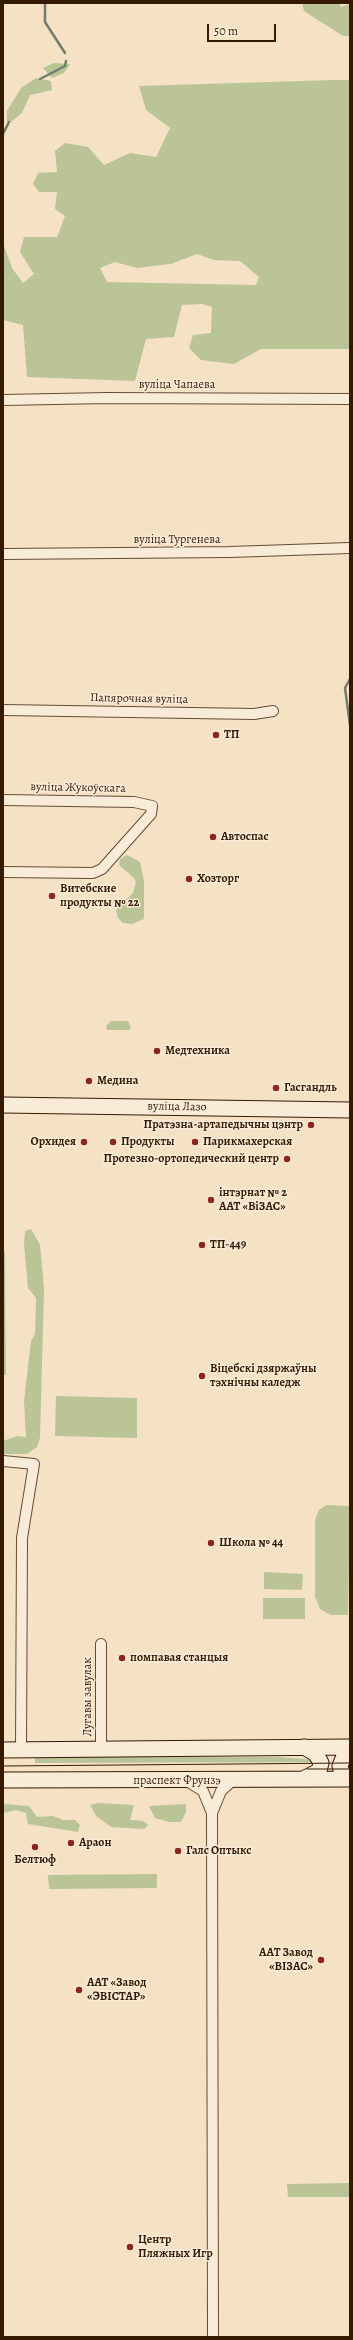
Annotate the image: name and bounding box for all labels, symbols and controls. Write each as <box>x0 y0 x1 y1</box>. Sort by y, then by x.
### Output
scale bar <box>209 16 278 42</box>
text: 50 m <box>214 23 238 39</box>
street label: вуліца Чапаева <box>139 378 215 392</box>
street label: вуліца Тургенева <box>134 533 220 547</box>
street label: Папярочная вуліца <box>90 691 188 707</box>
place label: ТП <box>224 728 239 742</box>
marker: ТП <box>211 730 221 740</box>
street label: вуліца Жукоўскага <box>30 780 126 796</box>
place label: Автоспас <box>221 830 269 844</box>
marker: Автоспас <box>208 832 218 842</box>
place label: Хозторг <box>197 872 239 886</box>
marker: Хозторг <box>184 874 194 884</box>
place label: Витебские продукты № 22 <box>60 882 139 910</box>
marker: Витебские продукты № 22 <box>47 891 57 901</box>
place label: Медтехника <box>165 1044 230 1058</box>
marker: Медтехника <box>152 1046 162 1056</box>
place label: Медина <box>97 1074 139 1088</box>
marker: Медина <box>84 1076 94 1086</box>
place label: Гасгандль <box>284 1081 337 1095</box>
marker: Гасгандль <box>271 1083 281 1093</box>
street label: вуліца Лазо <box>147 1099 207 1115</box>
place label: Пратэзна-артапедычны цэнтр <box>144 1118 303 1132</box>
marker: Пратэзна-артапедычны цэнтр <box>306 1120 316 1130</box>
place label: Орхидея <box>31 1135 76 1149</box>
place label: Продукты <box>121 1135 174 1149</box>
place label: Парикмахерская <box>203 1135 292 1149</box>
marker: Орхидея <box>79 1137 89 1147</box>
marker: Продукты <box>108 1137 118 1147</box>
marker: Парикмахерская <box>190 1137 200 1147</box>
place label: Протезно-ортопедический центр <box>104 1152 279 1166</box>
marker: Протезно-ортопедический центр <box>282 1154 292 1164</box>
place label: інтэрнат № 2 ААТ «ВіЗАС» <box>219 1186 287 1214</box>
marker: інтэрнат № 2 ААТ «ВіЗАС» <box>206 1195 216 1205</box>
place label: ТП-449 <box>210 1238 246 1252</box>
marker: ТП-449 <box>197 1240 207 1250</box>
place label: Віцебскі дзяржаўны тэхнічны каледж <box>210 1362 317 1390</box>
marker: Віцебскі дзяржаўны тэхнічны каледж <box>197 1371 207 1381</box>
place label: Школа № 44 <box>219 1536 283 1550</box>
marker: Школа № 44 <box>206 1538 216 1548</box>
place label: помпавая станцыя <box>130 1651 228 1665</box>
marker: помпавая станцыя <box>117 1653 127 1663</box>
street label: Лугавы завулак <box>81 1657 95 1737</box>
street label: праспект Фрунзэ <box>133 1774 221 1788</box>
place label: Араон <box>79 1836 112 1850</box>
marker: Араон <box>66 1838 76 1848</box>
marker: Белтюф <box>30 1842 40 1852</box>
place label: Галс Оптыкс <box>186 1844 251 1858</box>
marker: Галс Оптыкс <box>173 1846 183 1856</box>
place label: Белтюф <box>14 1853 56 1867</box>
place label: ААТ Завод «ВІЗАС» <box>259 1946 313 1974</box>
marker: ААТ Завод «ВІЗАС» <box>316 1955 326 1965</box>
place label: ААТ «Завод «ЭВІСТАР» <box>87 1976 146 2004</box>
marker: ААТ «Завод «ЭВІСТАР» <box>74 1985 84 1995</box>
place label: Центр Пляжных Игр <box>138 2233 213 2261</box>
marker: Центр Пляжных Игр <box>125 2242 135 2252</box>

